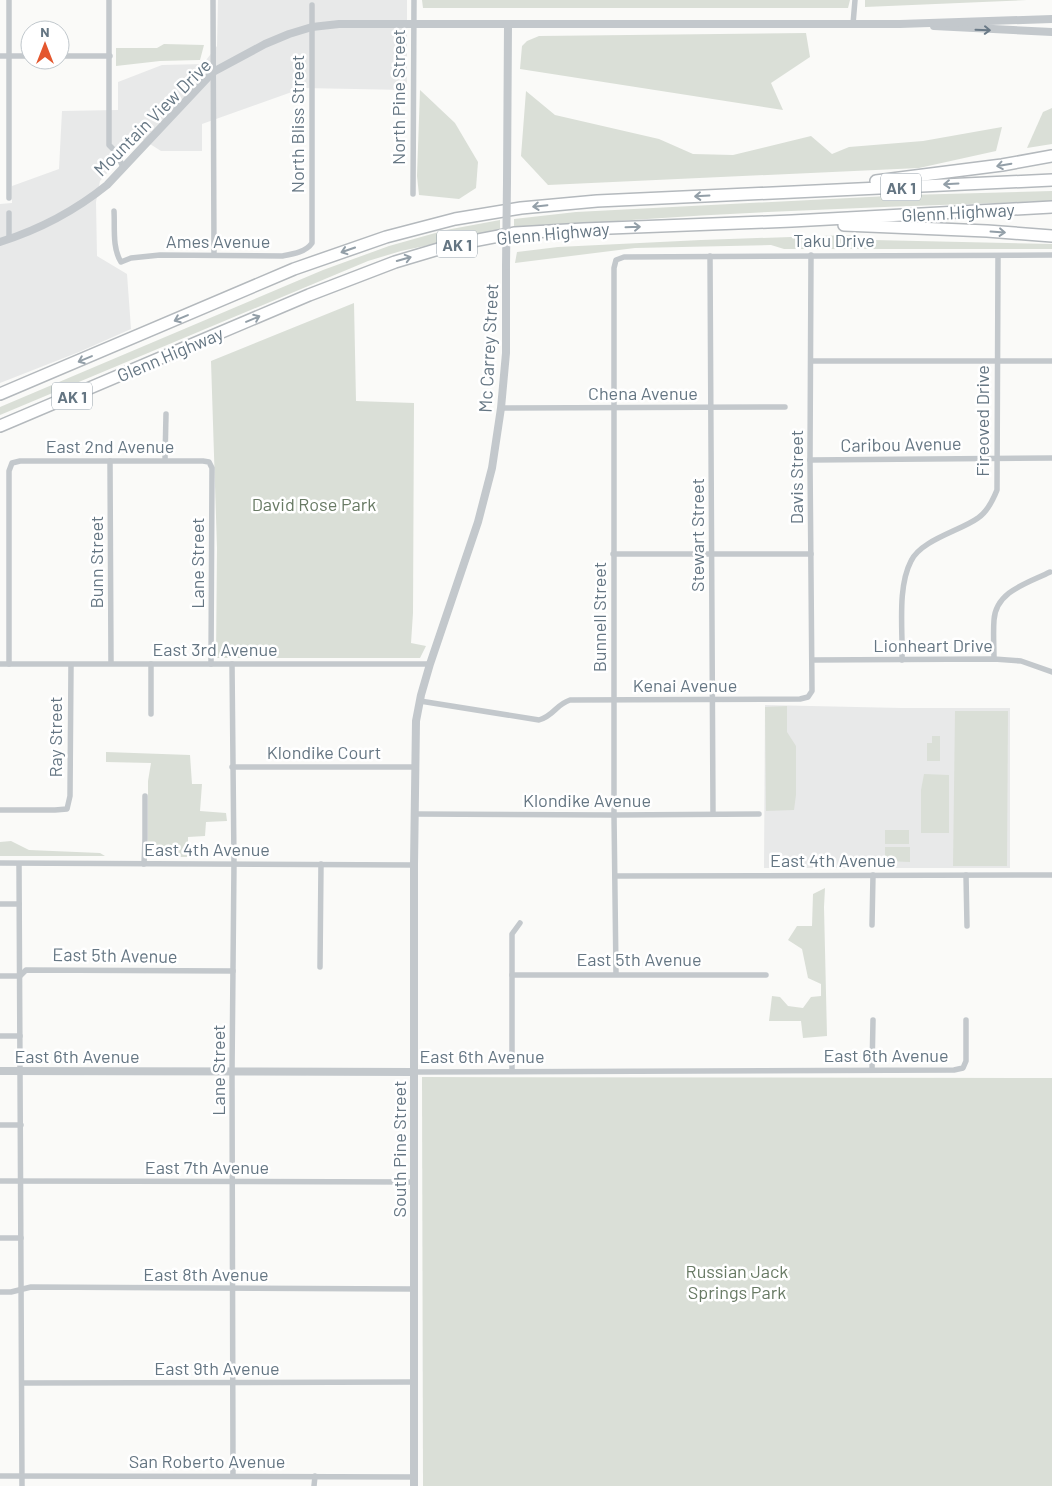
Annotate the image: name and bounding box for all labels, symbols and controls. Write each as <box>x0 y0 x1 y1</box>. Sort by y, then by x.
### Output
north arrow <box>20 20 70 70</box>
text: N <box>40 23 50 40</box>
one-way arrow <box>975 25 991 34</box>
street label: North Pine Street <box>387 29 409 165</box>
street label: Mountain View Drive <box>89 54 215 180</box>
street label: North Bliss Street <box>286 55 308 193</box>
one-way arrow <box>997 160 1013 170</box>
road number: AK 1 <box>881 173 921 200</box>
one-way arrow <box>943 180 959 189</box>
one-way arrow <box>694 191 710 201</box>
street label: Glenn Highway <box>901 198 1015 226</box>
one-way arrow <box>532 201 548 211</box>
street label: Glenn Highway <box>496 217 610 249</box>
one-way arrow <box>625 222 641 232</box>
one-way arrow <box>990 227 1006 237</box>
street label: Taku Drive <box>793 229 875 251</box>
street label: Ames Avenue <box>166 230 270 252</box>
road number: AK 1 <box>437 230 477 258</box>
one-way arrow <box>341 246 356 255</box>
one-way arrow <box>396 254 412 264</box>
street label: Mc Carrey Street <box>474 283 502 413</box>
one-way arrow <box>245 313 260 323</box>
one-way arrow <box>174 315 189 324</box>
street label: Glenn Highway <box>113 322 227 386</box>
one-way arrow <box>77 356 92 365</box>
street label: Fireoved Drive <box>971 365 993 477</box>
road number: AK 1 <box>52 382 92 410</box>
street label: Chena Avenue <box>588 382 698 404</box>
street label: Davis Street <box>785 430 807 524</box>
street label: Caribou Avenue <box>840 432 962 456</box>
street label: East 2nd Avenue <box>46 435 174 457</box>
street label: Stewart Street <box>686 478 708 592</box>
park label: David Rose Park <box>252 493 376 515</box>
street label: Bunn Street <box>85 516 107 608</box>
street label: Lane Street <box>186 517 208 609</box>
street label: Bunnell Street <box>588 562 610 672</box>
street label: Lionheart Drive <box>873 634 993 656</box>
street label: East 3rd Avenue <box>152 638 278 660</box>
street label: Kenai Avenue <box>633 674 737 696</box>
street label: Ray Street <box>44 696 66 778</box>
street label: Klondike Court <box>267 741 381 763</box>
street label: Klondike Avenue <box>523 789 651 811</box>
street label: East 4th Avenue <box>144 838 270 860</box>
street label: East 4th Avenue <box>770 849 896 871</box>
street label: East 5th Avenue <box>52 943 178 967</box>
street label: East 5th Avenue <box>576 948 702 970</box>
street label: Lane Street <box>207 1024 229 1116</box>
street label: East 6th Avenue <box>823 1044 949 1066</box>
street label: East 6th Avenue <box>14 1045 140 1067</box>
street label: East 6th Avenue <box>419 1045 545 1067</box>
street label: South Pine Street <box>388 1081 410 1217</box>
street label: East 7th Avenue <box>145 1156 269 1178</box>
park label: Russian Jack Springs Park <box>686 1260 788 1303</box>
street label: East 8th Avenue <box>143 1263 269 1285</box>
street label: East 9th Avenue <box>154 1357 280 1379</box>
street label: San Roberto Avenue <box>129 1450 285 1472</box>

